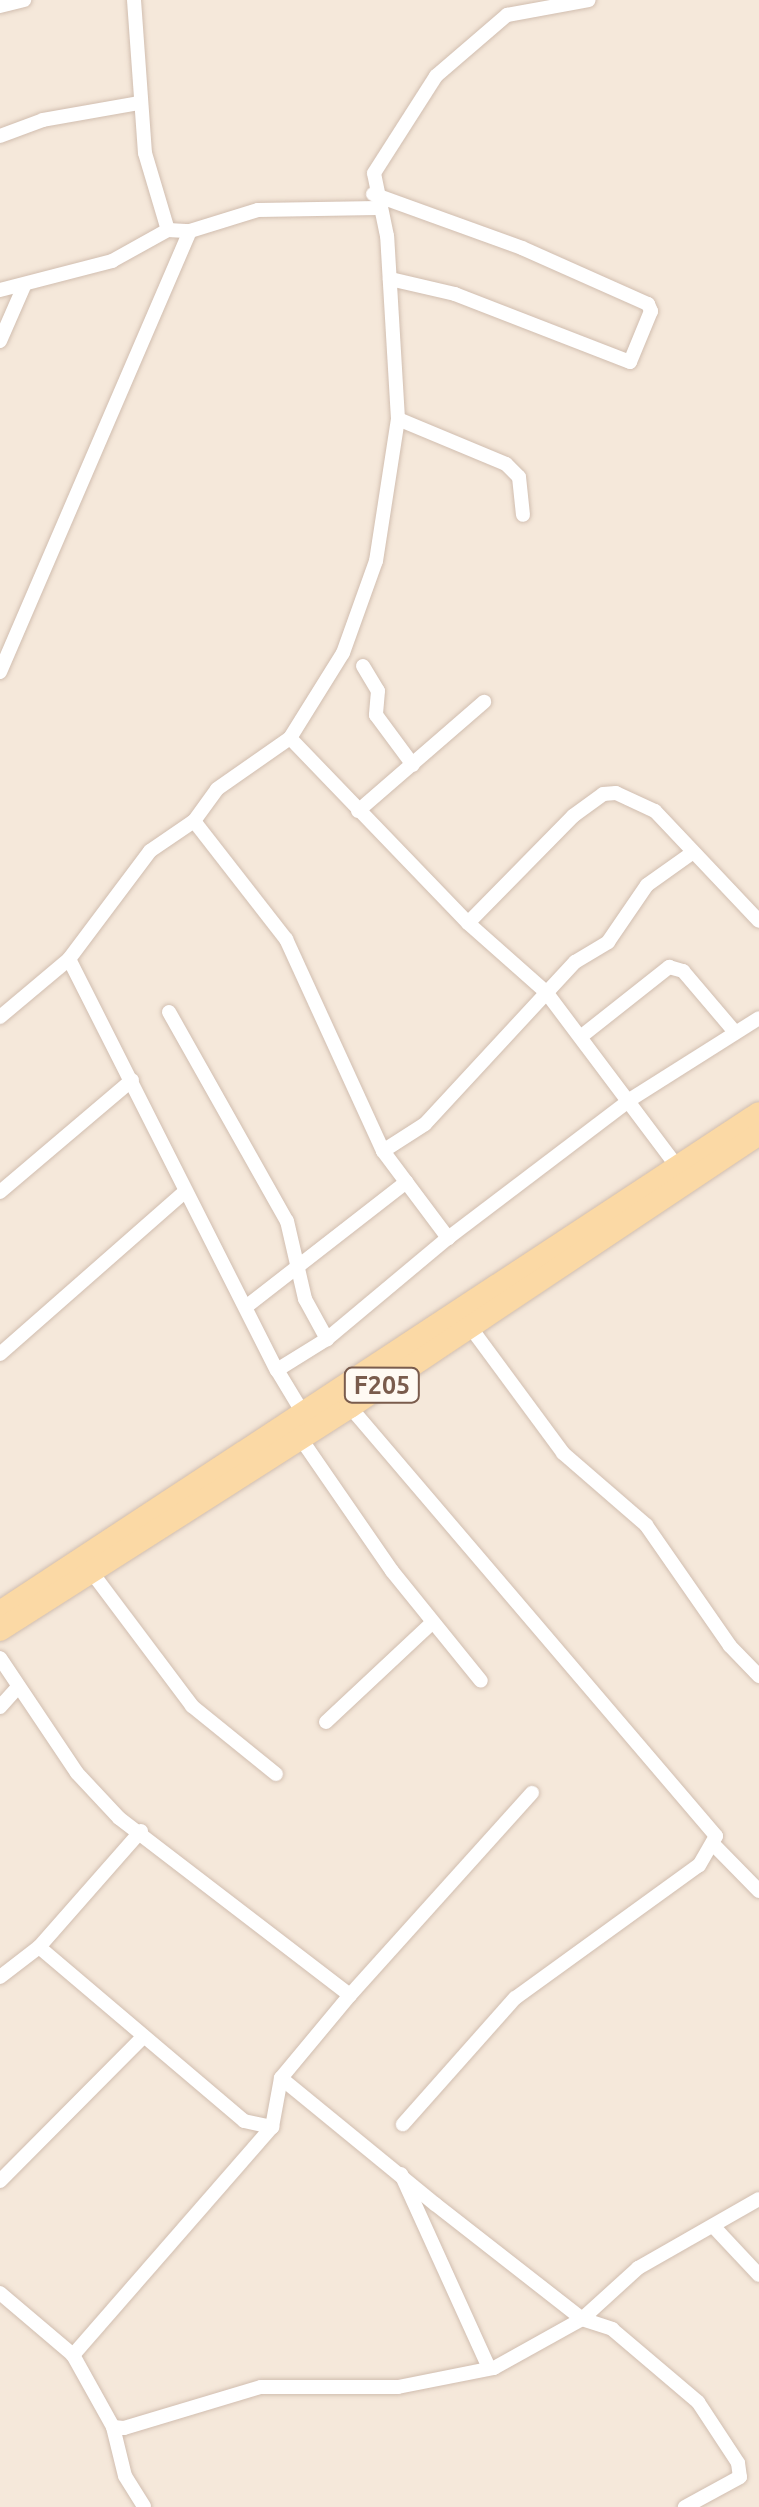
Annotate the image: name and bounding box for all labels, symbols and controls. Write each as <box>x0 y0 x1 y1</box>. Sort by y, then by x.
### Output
road number: F205 <box>342 1365 422 1405</box>

